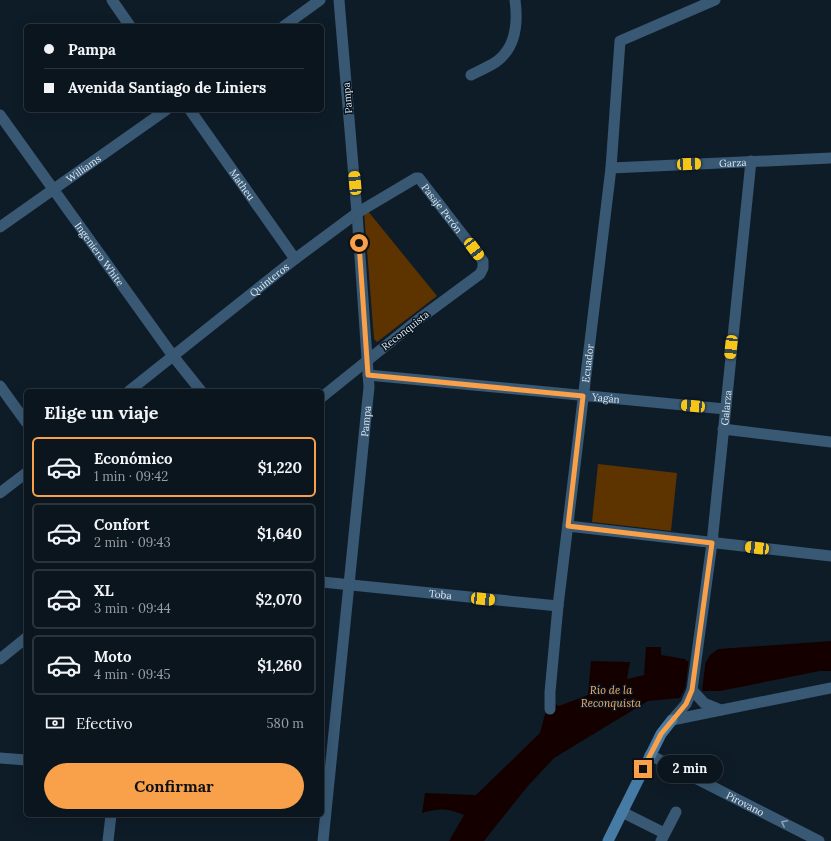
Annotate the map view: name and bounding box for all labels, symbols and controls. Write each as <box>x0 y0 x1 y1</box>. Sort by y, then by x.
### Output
text: Pampa <box>68 40 116 59</box>
text: Avenida Santiago de Liniers <box>68 78 266 97</box>
street label: Pampa <box>340 82 355 114</box>
street label: Williams <box>64 152 104 185</box>
street label: Garza <box>719 156 747 170</box>
car <box>677 157 701 171</box>
street label: Matheu <box>226 166 258 203</box>
car <box>348 171 362 195</box>
street label: Pasaje Perón <box>419 181 465 236</box>
street label: Ingeniero White <box>72 220 127 289</box>
route start <box>350 234 368 252</box>
car <box>462 236 486 262</box>
street label: Quinteros <box>247 260 292 300</box>
street label: Reconquista <box>379 308 432 353</box>
car <box>724 334 738 360</box>
street label: Ecuador <box>579 342 597 383</box>
street label: Yagán <box>590 390 620 406</box>
street label: Galarza <box>718 390 735 426</box>
car <box>681 399 705 413</box>
text: Elige un viaje <box>44 401 159 424</box>
street label: Pampa <box>358 405 374 437</box>
icon: car <box>46 449 82 485</box>
text: Económico <box>94 449 173 468</box>
text: $1,220 <box>258 458 302 477</box>
text: 1 min · 09:42 <box>94 468 168 485</box>
icon: car <box>46 515 82 551</box>
text: Confort <box>94 515 150 534</box>
text: $1,640 <box>257 524 302 543</box>
text: 2 min · 09:43 <box>94 534 171 551</box>
car <box>744 541 770 555</box>
icon: car <box>46 581 82 617</box>
text: XL <box>94 581 114 600</box>
street label: Toba <box>428 587 452 602</box>
text: $2,070 <box>256 590 302 609</box>
car <box>470 592 496 606</box>
text: 3 min · 09:44 <box>94 600 171 617</box>
icon: car <box>46 647 82 683</box>
text: Moto <box>94 647 131 666</box>
text: $1,260 <box>257 656 302 675</box>
text: 4 min · 09:45 <box>94 666 171 683</box>
water label: Río de la Reconquista <box>581 683 642 710</box>
icon: cash <box>44 712 66 734</box>
text: Efectivo <box>76 714 133 733</box>
text: 580 m <box>266 715 304 732</box>
callout: 2 min <box>657 755 723 783</box>
route end <box>634 760 652 778</box>
text: 2 min <box>673 760 707 777</box>
button: Confirmar <box>44 763 304 809</box>
street label: Pirovano <box>724 789 766 819</box>
one-way arrow <box>781 820 788 828</box>

